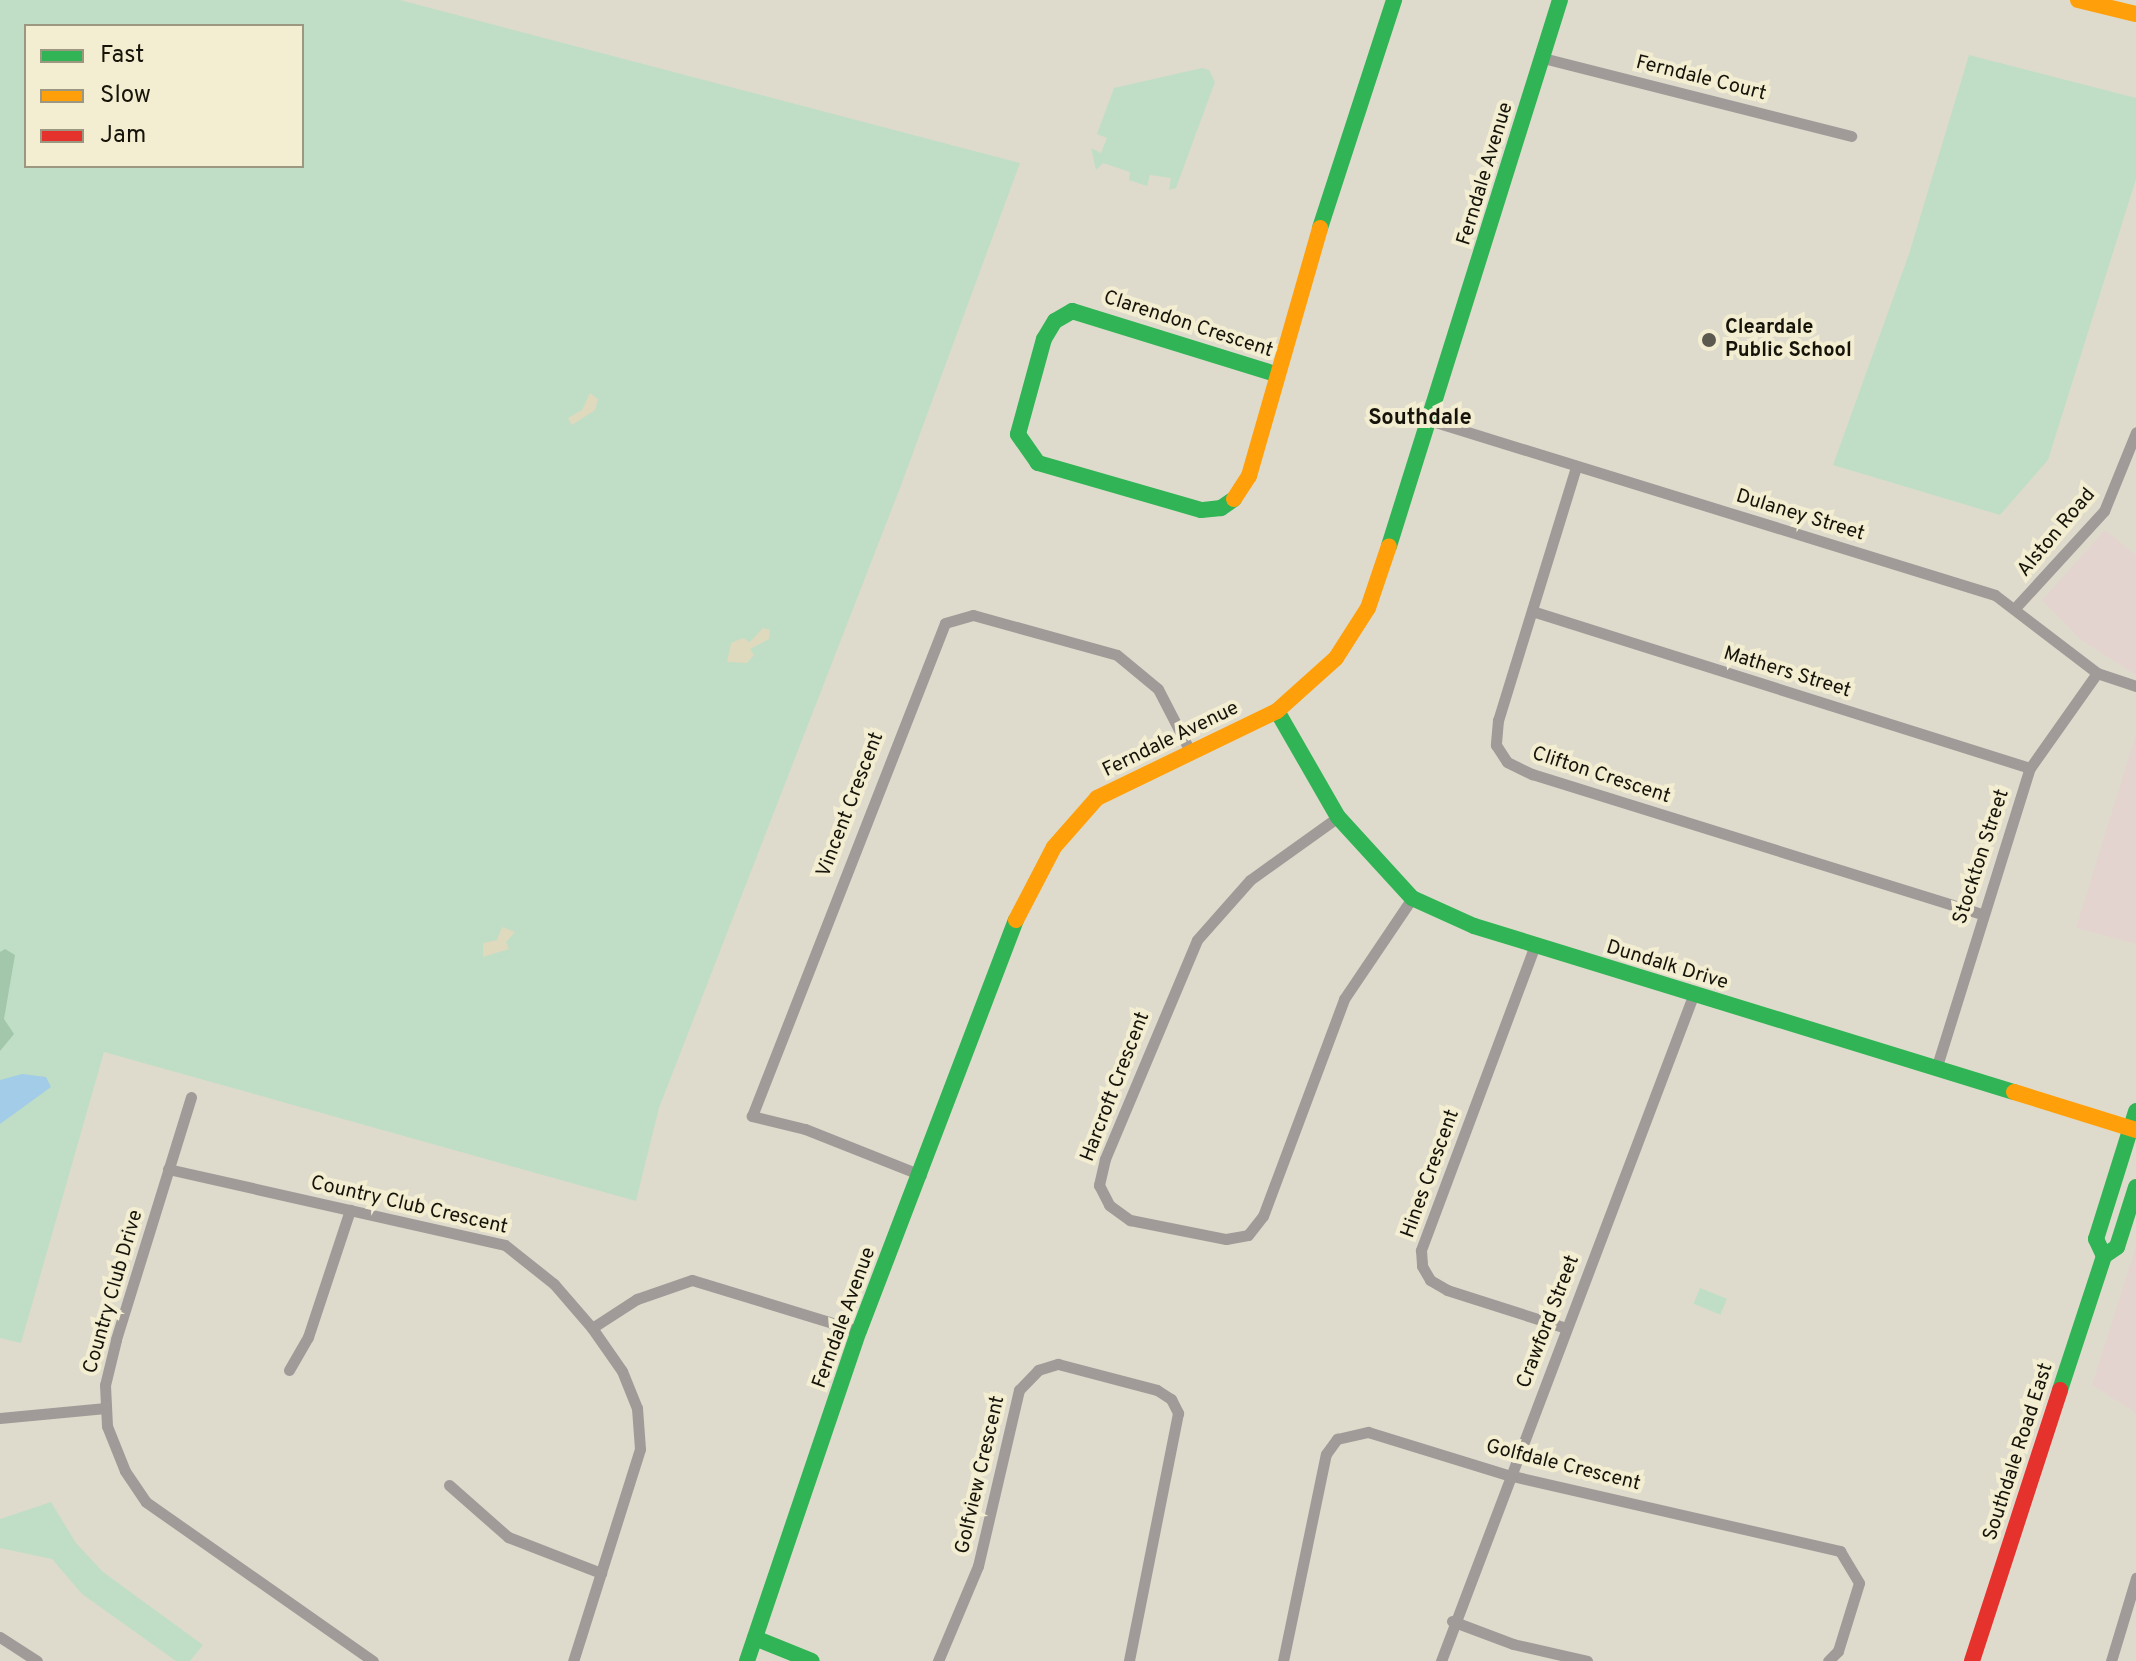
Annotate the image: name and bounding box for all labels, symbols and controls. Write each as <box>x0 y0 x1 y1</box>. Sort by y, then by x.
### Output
legend <box>24 24 304 168</box>
text: Fast <box>100 41 144 71</box>
street label: Ferndale Court <box>1633 51 1769 107</box>
text: Slow <box>100 81 151 111</box>
street label: Ferndale Avenue <box>1453 99 1519 249</box>
text: Jam <box>100 121 146 151</box>
street label: Clarendon Crescent <box>1100 286 1276 364</box>
place label: Cleardale Public School <box>1725 316 1852 363</box>
marker: Cleardale Public School <box>1700 331 1718 349</box>
district label: Southdale <box>1368 406 1472 432</box>
street label: Alston Road <box>2013 484 2101 582</box>
street label: Dulaney Street <box>1733 485 1867 547</box>
street label: Mathers Street <box>1720 642 1854 704</box>
street label: Ferndale Avenue <box>1099 697 1243 783</box>
street label: Vincent Crescent <box>812 729 890 881</box>
street label: Clifton Crescent <box>1529 742 1673 810</box>
street label: Stockton Street <box>1949 786 2015 928</box>
street label: Dundalk Drive <box>1603 936 1731 996</box>
street label: Harcroft Crescent <box>1076 1009 1156 1165</box>
street label: Hines Crescent <box>1397 1107 1465 1241</box>
street label: Country Club Crescent <box>308 1172 510 1240</box>
street label: Country Club Drive <box>79 1207 149 1377</box>
street label: Ferndale Avenue <box>808 1244 882 1392</box>
street label: Crawford Street <box>1513 1252 1585 1392</box>
street label: Southdale Road East <box>1979 1360 2059 1544</box>
street label: Golfview Crescent <box>951 1394 1011 1556</box>
street label: Golfdale Crescent <box>1483 1435 1643 1497</box>

